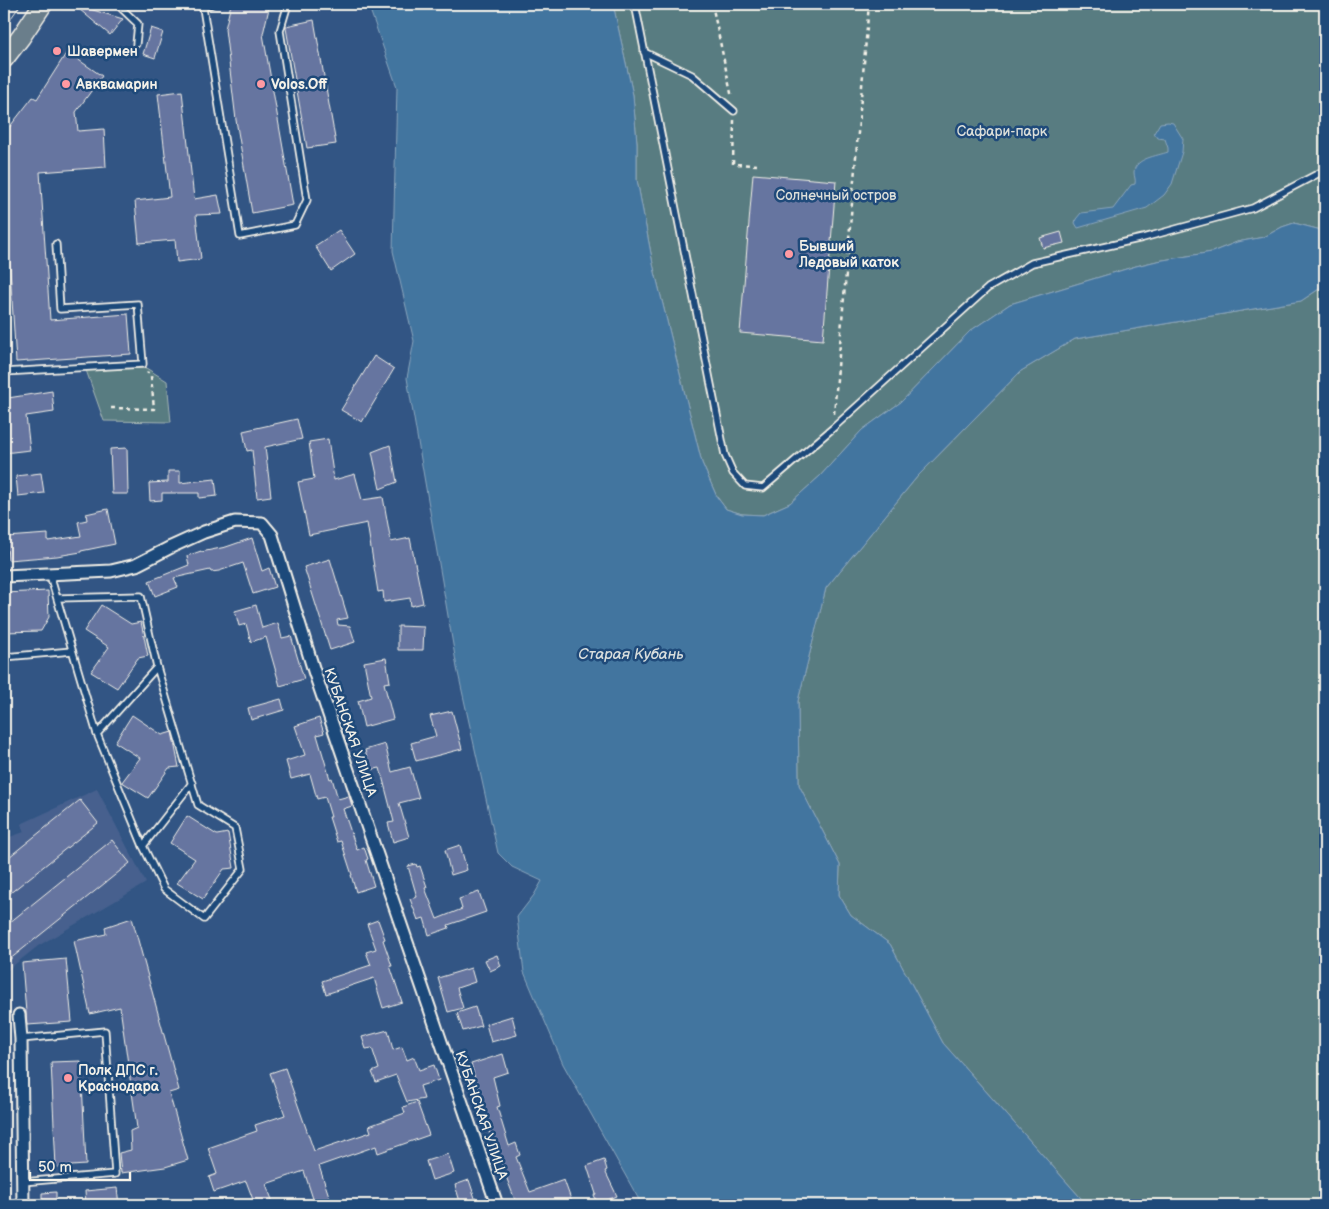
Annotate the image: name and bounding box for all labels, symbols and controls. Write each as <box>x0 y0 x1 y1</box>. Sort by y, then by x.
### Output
place label: Шавермен <box>67 43 138 60</box>
marker: Шавермен <box>51 45 63 57</box>
place label: Авквамарин <box>75 76 157 93</box>
place label: Volos.Off <box>271 76 328 93</box>
marker: Авквамарин <box>60 78 72 90</box>
marker: Volos.Off <box>255 78 267 90</box>
park label: Сафари-парк <box>957 123 1048 140</box>
park label: Солнечный остров <box>776 187 897 204</box>
place label: Бывший Ледовый каток <box>798 238 899 271</box>
marker: Бывший Ледовый каток <box>783 248 795 260</box>
water label: Старая Кубань <box>578 645 684 664</box>
street label: КУБАНСКАЯ УЛИЦА <box>321 666 381 799</box>
street label: КУБАНСКАЯ УЛИЦА <box>452 1049 512 1182</box>
place label: Полк ДПС г. Краснодара <box>78 1062 160 1095</box>
marker: Полк ДПС г. Краснодара <box>62 1072 74 1084</box>
scale bar <box>30 1149 130 1181</box>
text: 50 m <box>38 1158 72 1177</box>

